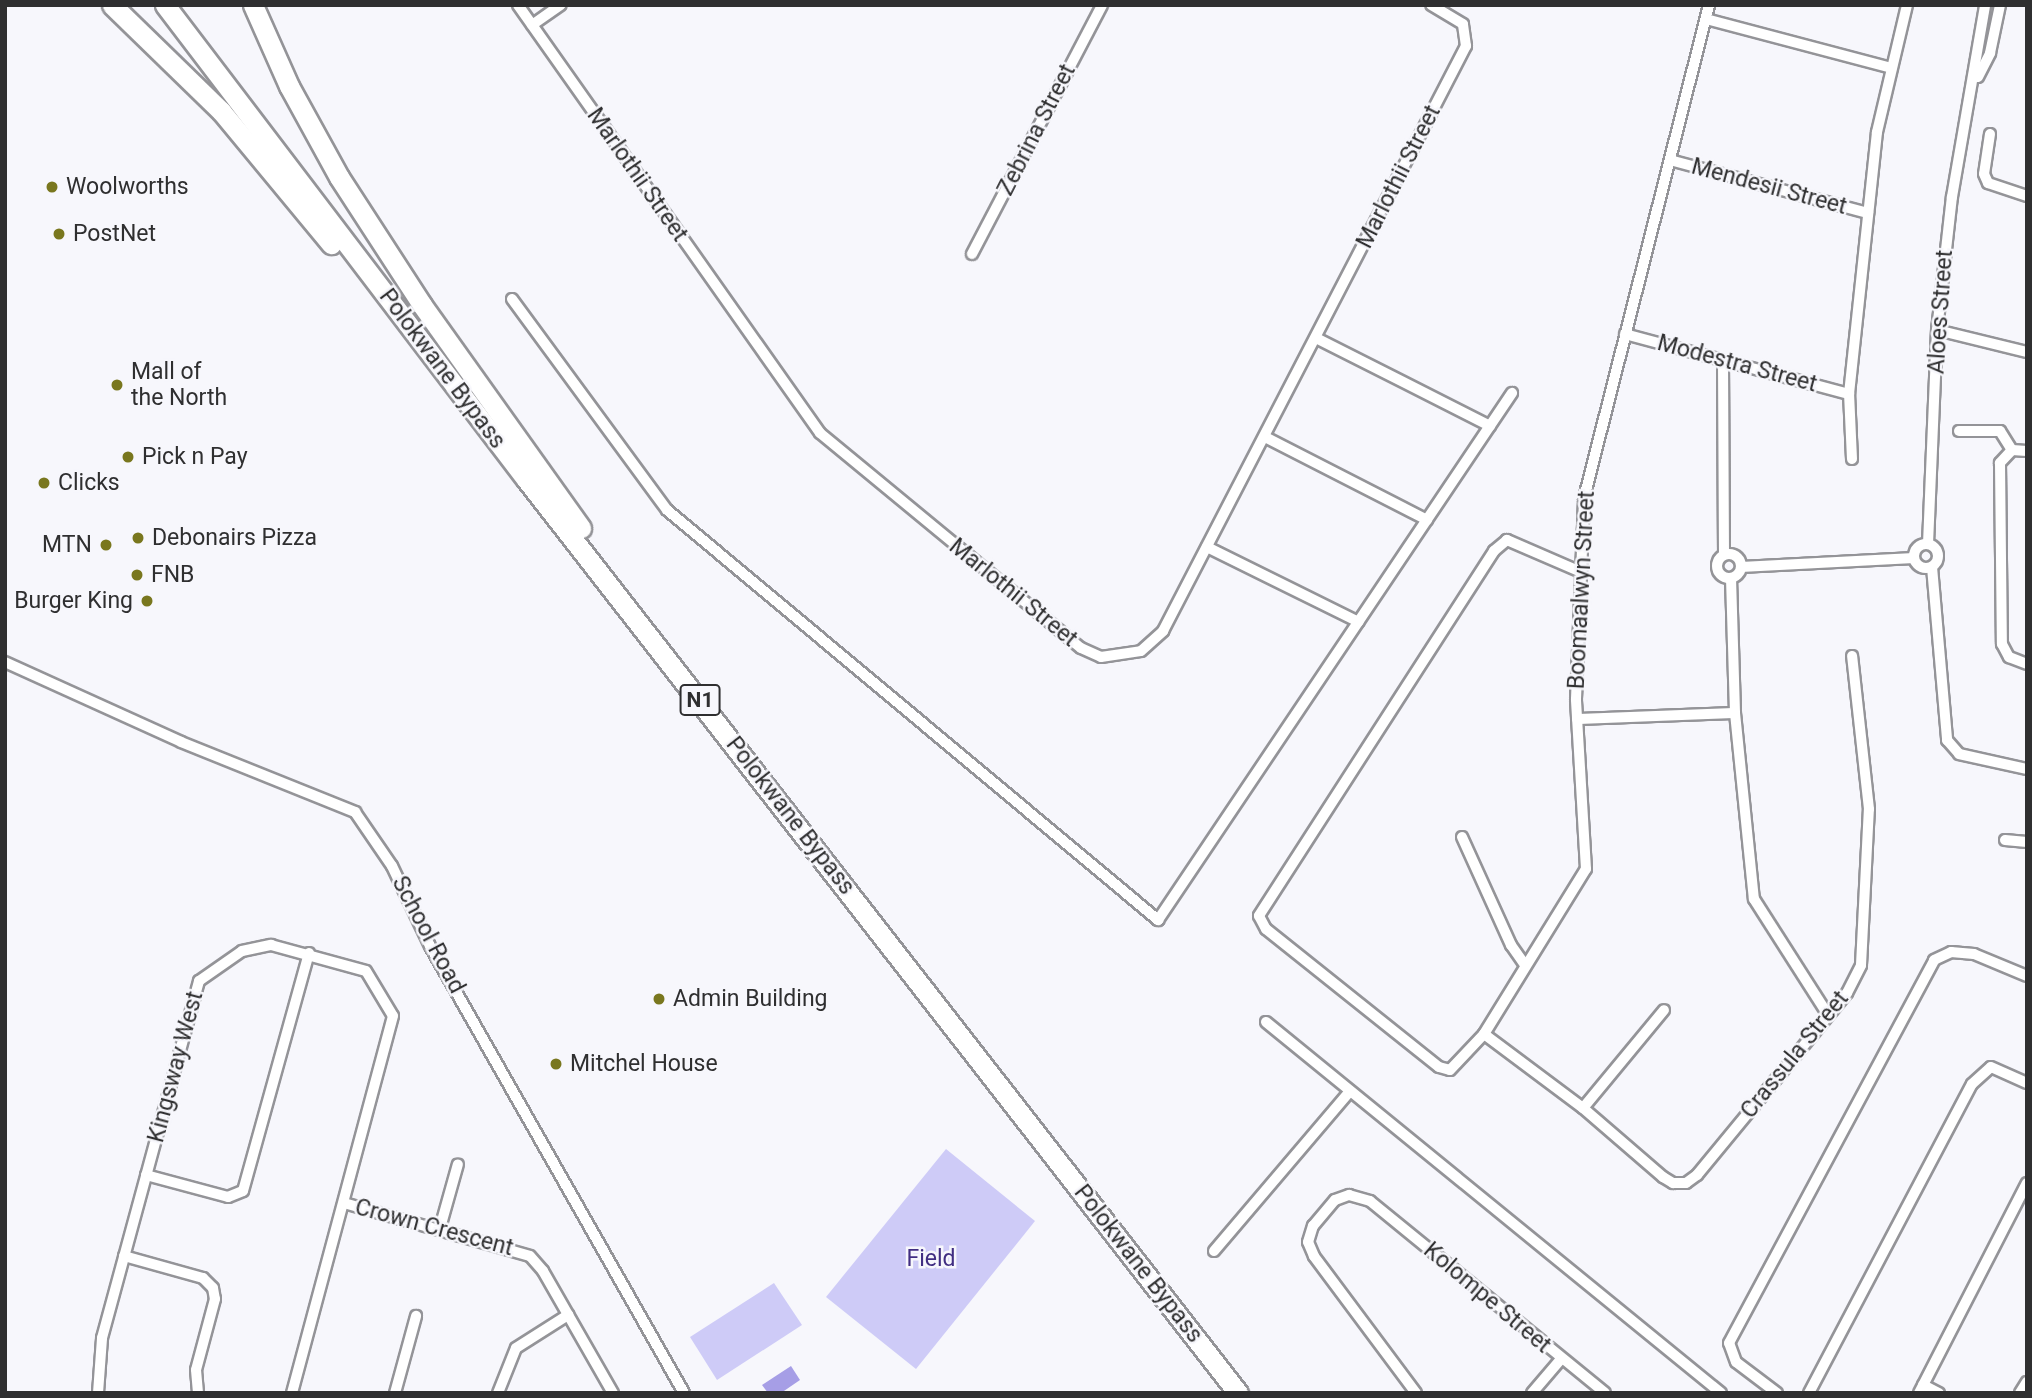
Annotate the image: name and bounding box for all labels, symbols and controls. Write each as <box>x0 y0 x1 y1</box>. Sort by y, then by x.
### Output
street label: Zebrina Street <box>992 60 1082 200</box>
street label: Marlothii Street <box>1351 101 1447 253</box>
street label: Marlothii Street <box>581 103 693 247</box>
street label: Mendesii Street <box>1688 153 1850 221</box>
place label: Woolworths <box>66 173 189 201</box>
marker: Woolworths <box>44 179 60 195</box>
place label: PostNet <box>73 220 156 248</box>
marker: PostNet <box>51 226 67 242</box>
street label: Aloes Street <box>1923 249 1959 375</box>
street label: Polokwane Bypass <box>373 284 511 454</box>
street label: Modestra Street <box>1654 329 1820 399</box>
place label: Mall of the North <box>131 358 227 412</box>
marker: Mall of the North <box>109 377 125 393</box>
place label: Pick n Pay <box>142 443 248 471</box>
marker: Pick n Pay <box>120 449 136 465</box>
place label: Clicks <box>58 469 120 497</box>
marker: Clicks <box>36 475 52 491</box>
street label: Boomaalwyn Street <box>1563 490 1601 690</box>
place label: Debonairs Pizza <box>152 524 317 552</box>
marker: Debonairs Pizza <box>130 530 146 546</box>
place label: MTN <box>42 531 92 559</box>
street label: Marlothii Street <box>943 533 1083 653</box>
marker: MTN <box>98 537 114 553</box>
place label: FNB <box>151 561 194 589</box>
marker: FNB <box>129 567 145 583</box>
place label: Burger King <box>14 587 133 615</box>
marker: Burger King <box>139 593 155 609</box>
road number: N1 <box>679 682 721 718</box>
street label: Polokwane Bypass <box>720 732 860 900</box>
street label: School Road <box>386 872 470 998</box>
place label: Admin Building <box>673 985 828 1013</box>
street label: Crassula Street <box>1735 986 1855 1124</box>
street label: Kingsway West <box>143 988 209 1146</box>
marker: Admin Building <box>651 991 667 1007</box>
place label: Mitchel House <box>570 1050 718 1078</box>
marker: Mitchel House <box>548 1056 564 1072</box>
street label: Polokwane Bypass <box>1068 1180 1208 1348</box>
street label: Crown Crescent <box>352 1194 516 1262</box>
street label: Kolompe Street <box>1418 1237 1556 1359</box>
park label: Field <box>906 1245 956 1273</box>

